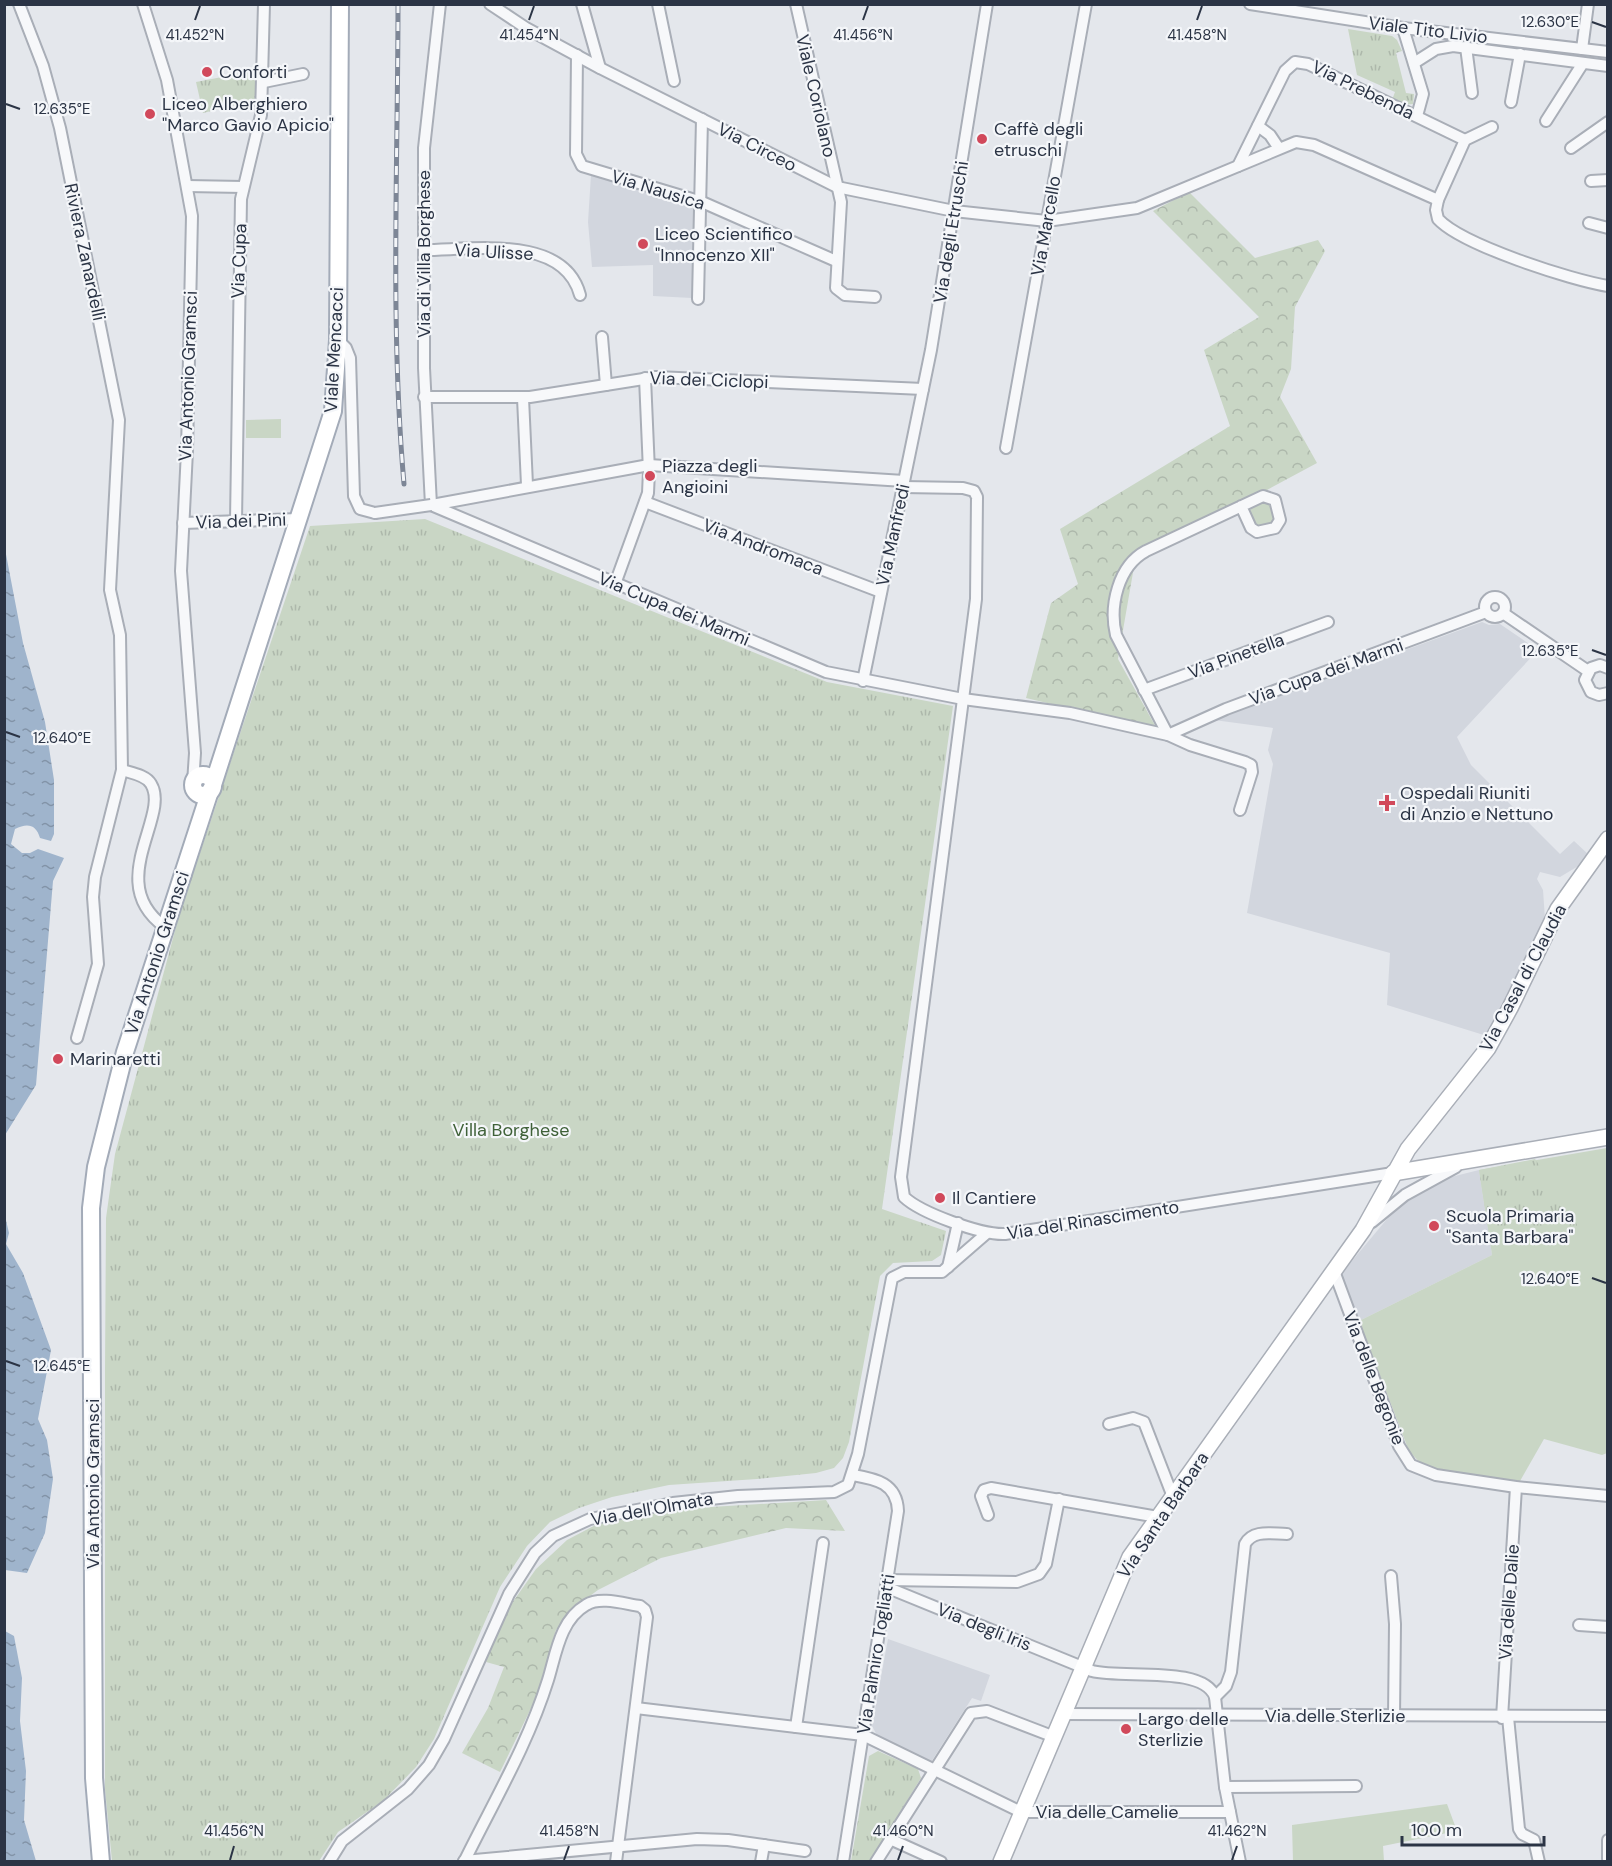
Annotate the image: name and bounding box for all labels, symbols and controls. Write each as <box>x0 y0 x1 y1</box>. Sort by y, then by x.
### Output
street label: Viale Tito Livio <box>1367 11 1489 49</box>
text: 12.630°E <box>1521 12 1579 32</box>
text: 41.452°N <box>166 25 224 45</box>
text: 41.454°N <box>499 25 559 45</box>
text: 41.456°N <box>833 25 893 45</box>
text: 41.458°N <box>1167 25 1227 45</box>
street label: Viale Coriolano <box>790 32 842 160</box>
street label: Via Prebenda <box>1308 55 1418 125</box>
place label: Conforti <box>219 60 287 84</box>
marker: Conforti <box>200 65 214 79</box>
place label: Liceo Alberghiero "Marco Gavio Apicio" <box>162 92 334 137</box>
text: 12.635°E <box>34 99 90 119</box>
marker: Liceo Alberghiero "Marco Gavio Apicio" <box>143 107 157 121</box>
street label: Via Circeo <box>713 117 801 177</box>
place label: Caffè degli etruschi <box>994 117 1083 162</box>
marker: Caffè degli etruschi <box>975 132 989 146</box>
street label: Via degli Etruschi <box>928 159 974 305</box>
street label: Via Nausica <box>608 164 708 216</box>
street label: Via di Villa Borghese <box>412 170 436 338</box>
street label: Via Marcello <box>1025 174 1067 278</box>
street label: Riviera Zanardelli <box>59 181 111 323</box>
place label: Liceo Scientifico "Innocenzo XII" <box>655 222 793 267</box>
street label: Via Cupa <box>226 223 252 299</box>
marker: Liceo Scientifico "Innocenzo XII" <box>636 237 650 251</box>
street label: Via Ulisse <box>454 238 534 266</box>
street label: Viale Mencacci <box>319 287 349 413</box>
street label: Via Antonio Gramsci <box>173 290 203 462</box>
street label: Via dei Ciclopi <box>649 366 769 394</box>
place label: Piazza degli Angioini <box>662 454 757 499</box>
marker: Piazza degli Angioini <box>643 469 657 483</box>
street label: Via Manfredi <box>870 481 916 589</box>
street label: Via dei Pini <box>195 507 287 535</box>
street label: Via Andromaca <box>699 513 827 581</box>
street label: Via Cupa dei Marmi <box>594 566 754 652</box>
street label: Via Pinetella <box>1185 627 1287 685</box>
street label: Via Cupa dei Marmi <box>1246 633 1406 711</box>
text: 12.635°E <box>1522 641 1578 661</box>
text: 12.640°E <box>33 728 91 748</box>
place label: Ospedali Riuniti di Anzio e Nettuno <box>1400 781 1554 826</box>
marker: Ospedali Riuniti di Anzio e Nettuno <box>1378 794 1396 812</box>
street label: Via Antonio Gramsci <box>119 868 195 1038</box>
street label: Via Casal di Claudia <box>1474 900 1572 1056</box>
place label: Marinaretti <box>70 1047 161 1071</box>
marker: Marinaretti <box>51 1052 65 1066</box>
park label: Villa Borghese <box>453 1118 569 1142</box>
place label: Il Cantiere <box>952 1186 1036 1210</box>
marker: Il Cantiere <box>933 1191 947 1205</box>
street label: Via del Rinascimento <box>1005 1195 1181 1245</box>
place label: Scuola Primaria "Santa Barbara" <box>1446 1204 1574 1249</box>
marker: Scuola Primaria "Santa Barbara" <box>1427 1219 1441 1233</box>
text: 12.640°E <box>1521 1269 1579 1289</box>
street label: Via delle Begonie <box>1337 1308 1411 1448</box>
text: 12.645°E <box>33 1356 91 1376</box>
street label: Via Antonio Gramsci <box>81 1399 105 1569</box>
street label: Via Santa Barbara <box>1112 1447 1214 1583</box>
street label: Via dell'Olmata <box>589 1486 715 1532</box>
street label: Via delle Dalie <box>1493 1543 1525 1661</box>
street label: Via Palmiro Togliatti <box>851 1572 901 1736</box>
street label: Via degli Iris <box>933 1597 1035 1657</box>
street label: Via delle Sterlizie <box>1265 1704 1405 1728</box>
place label: Largo delle Sterlizie <box>1138 1707 1229 1752</box>
marker: Largo delle Sterlizie <box>1119 1722 1133 1736</box>
street label: Via delle Camelie <box>1035 1800 1179 1824</box>
scale bar <box>1402 1809 1544 1847</box>
text: 100 m <box>1411 1818 1462 1842</box>
text: 41.456°N <box>204 1821 264 1841</box>
text: 41.458°N <box>539 1821 599 1841</box>
text: 41.460°N <box>872 1821 934 1841</box>
text: 41.462°N <box>1207 1821 1267 1841</box>

